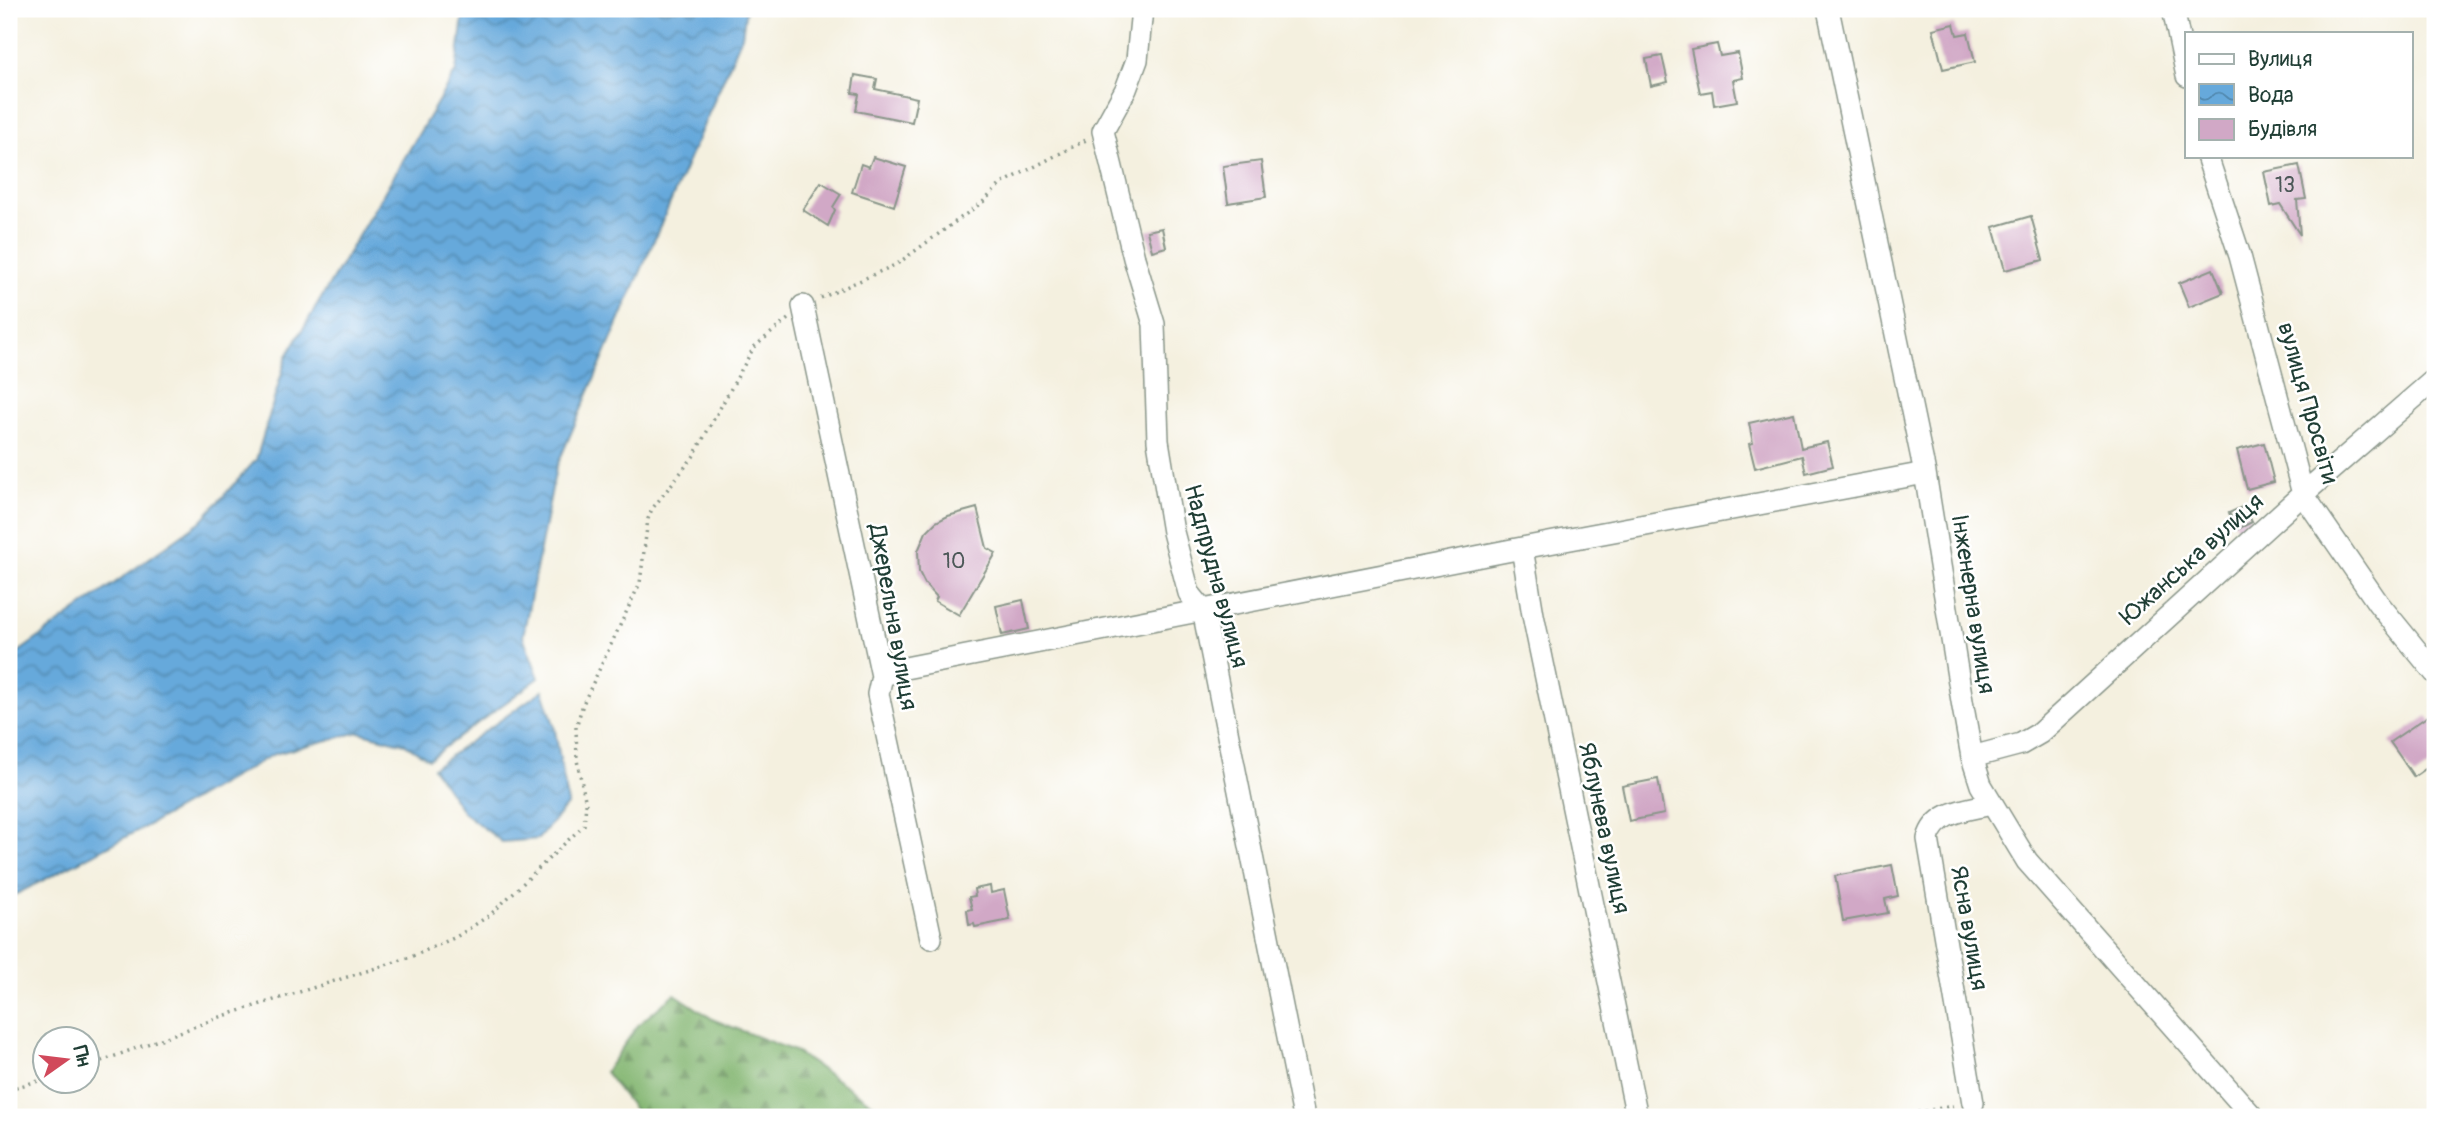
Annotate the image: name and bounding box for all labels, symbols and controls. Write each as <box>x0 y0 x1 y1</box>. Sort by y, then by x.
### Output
legend <box>2185 32 2412 158</box>
text: Вулиця <box>2248 46 2312 73</box>
text: Вода <box>2248 82 2294 109</box>
text: Будівля <box>2248 116 2317 143</box>
house number: 13 <box>2275 172 2295 199</box>
street label: вулиця Просвіти <box>2271 319 2345 487</box>
street label: Надпрудна вулиця <box>1178 481 1254 671</box>
street label: Южанська вулиця <box>2114 487 2270 631</box>
street label: Інженерна вулиця <box>1945 512 2001 696</box>
street label: Джерельна вулиця <box>862 521 924 712</box>
house number: 10 <box>943 548 965 575</box>
street label: Яблунева вулиця <box>1572 740 1636 916</box>
street label: Ясна вулиця <box>1944 863 1994 993</box>
north arrow <box>32 1024 102 1094</box>
text: Пн <box>67 1043 96 1069</box>

